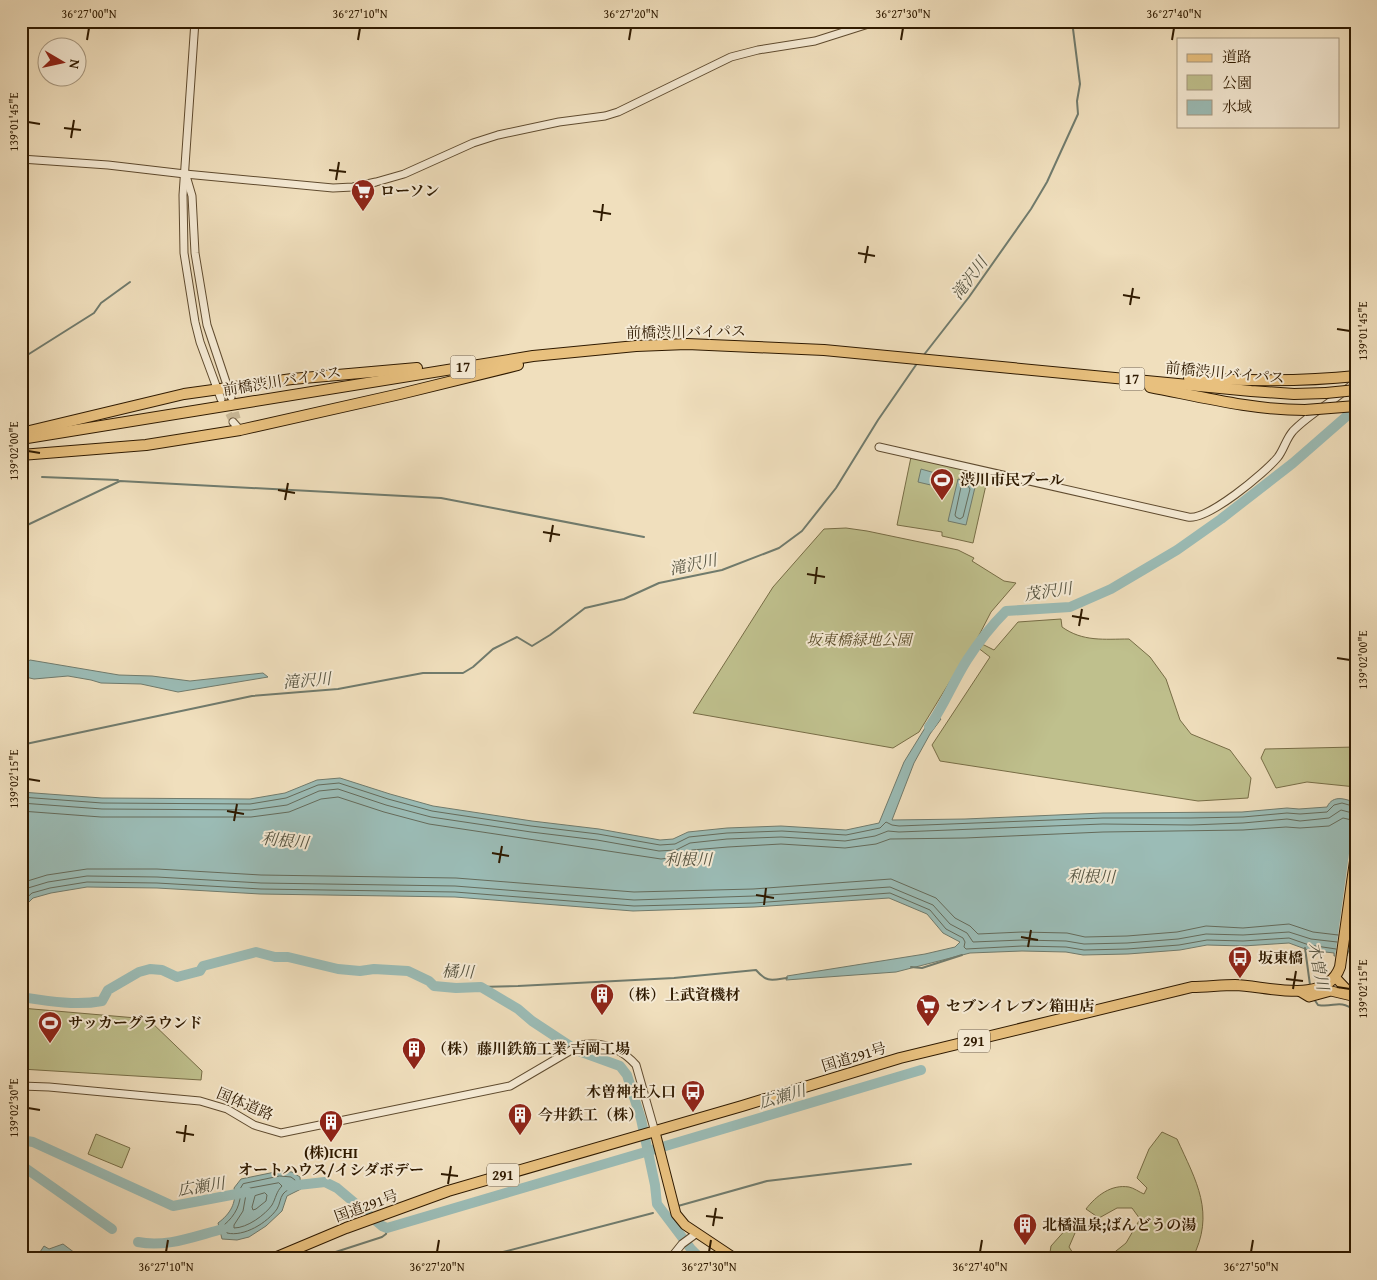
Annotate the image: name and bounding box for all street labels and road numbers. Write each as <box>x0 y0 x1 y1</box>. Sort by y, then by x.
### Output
street label: 前橋渋川バイパス <box>626 320 746 343</box>
road number: 17 <box>450 356 476 378</box>
street label: 前橋渋川バイパス <box>1165 357 1286 388</box>
street label: 前橋渋川バイパス <box>221 361 343 400</box>
road number: 17 <box>1120 368 1144 390</box>
road number: 291 <box>958 1030 990 1052</box>
street label: 国道291号 <box>819 1037 889 1076</box>
street label: 国体道路 <box>213 1082 277 1125</box>
road number: 291 <box>487 1164 519 1186</box>
street label: 国道291号 <box>331 1184 401 1227</box>

